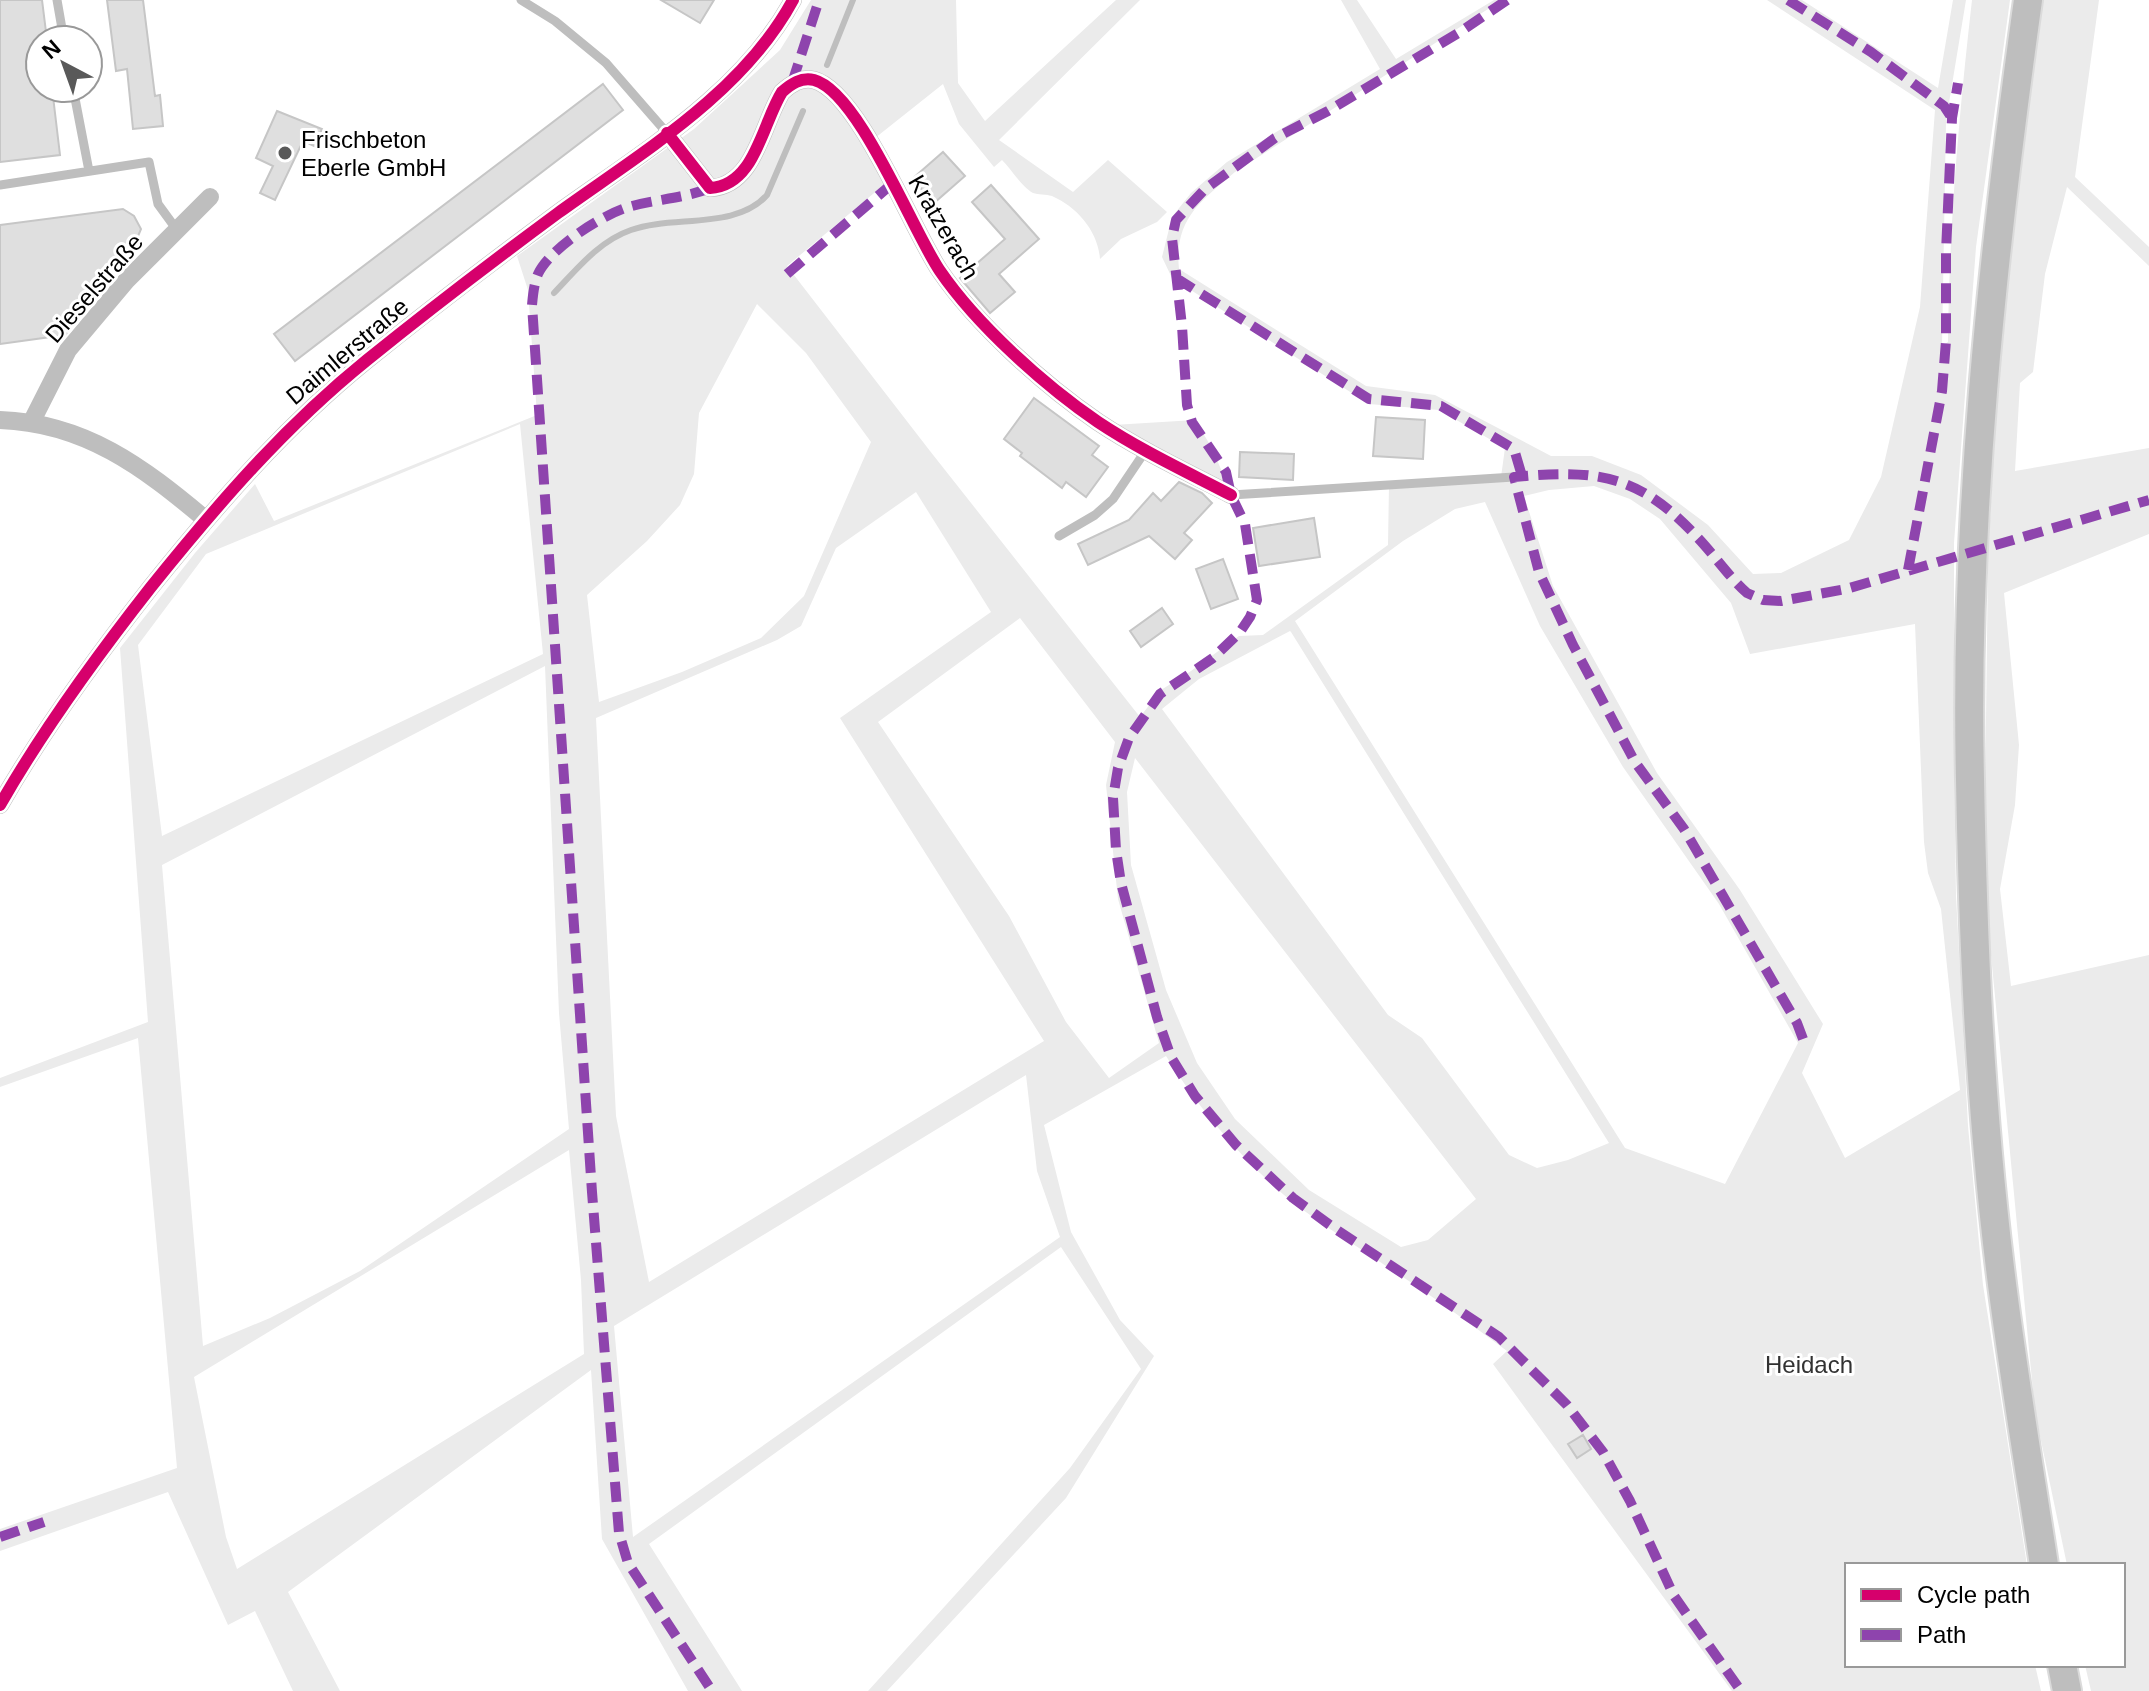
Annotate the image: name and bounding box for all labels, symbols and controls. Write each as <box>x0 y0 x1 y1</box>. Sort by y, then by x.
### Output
north arrow <box>24 24 104 104</box>
text: N <box>37 35 65 64</box>
place label: Frischbeton Eberle GmbH <box>301 126 446 181</box>
marker: Frischbeton Eberle GmbH <box>276 144 294 162</box>
street label: Kratzerach <box>903 170 985 284</box>
street label: Dieselstraße <box>40 228 148 348</box>
street label: Daimlerstraße <box>281 292 413 410</box>
park label: Heidach <box>1765 1351 1853 1378</box>
legend <box>1845 1563 2125 1667</box>
text: Cycle path <box>1917 1581 2030 1608</box>
text: Path <box>1917 1621 1966 1648</box>

